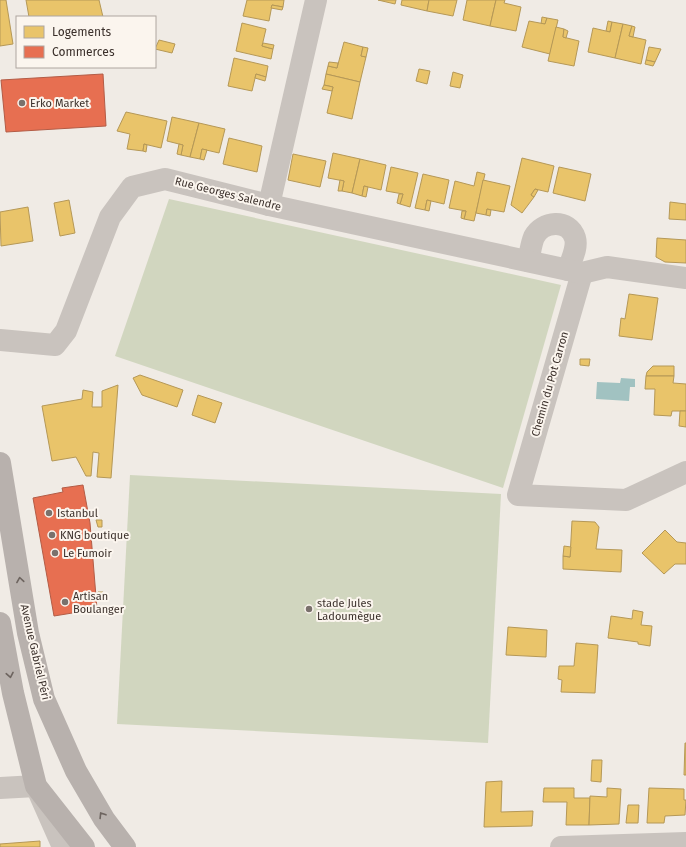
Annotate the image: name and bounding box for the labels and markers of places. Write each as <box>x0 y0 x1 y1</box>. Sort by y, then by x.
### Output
place label: Erko Market <box>30 97 89 110</box>
marker: Erko Market <box>17 98 27 108</box>
place label: Istanbul <box>57 507 98 520</box>
marker: Istanbul <box>44 508 54 518</box>
place label: KNG boutique <box>60 529 129 542</box>
marker: KNG boutique <box>47 530 57 540</box>
place label: Le Fumoir <box>63 547 112 560</box>
marker: Le Fumoir <box>50 548 60 558</box>
place label: Artisan Boulanger <box>73 590 125 616</box>
marker: Artisan Boulanger <box>60 597 70 607</box>
place label: stade Jules Ladoumègue <box>317 597 381 623</box>
marker: stade Jules Ladoumègue <box>304 604 314 614</box>

